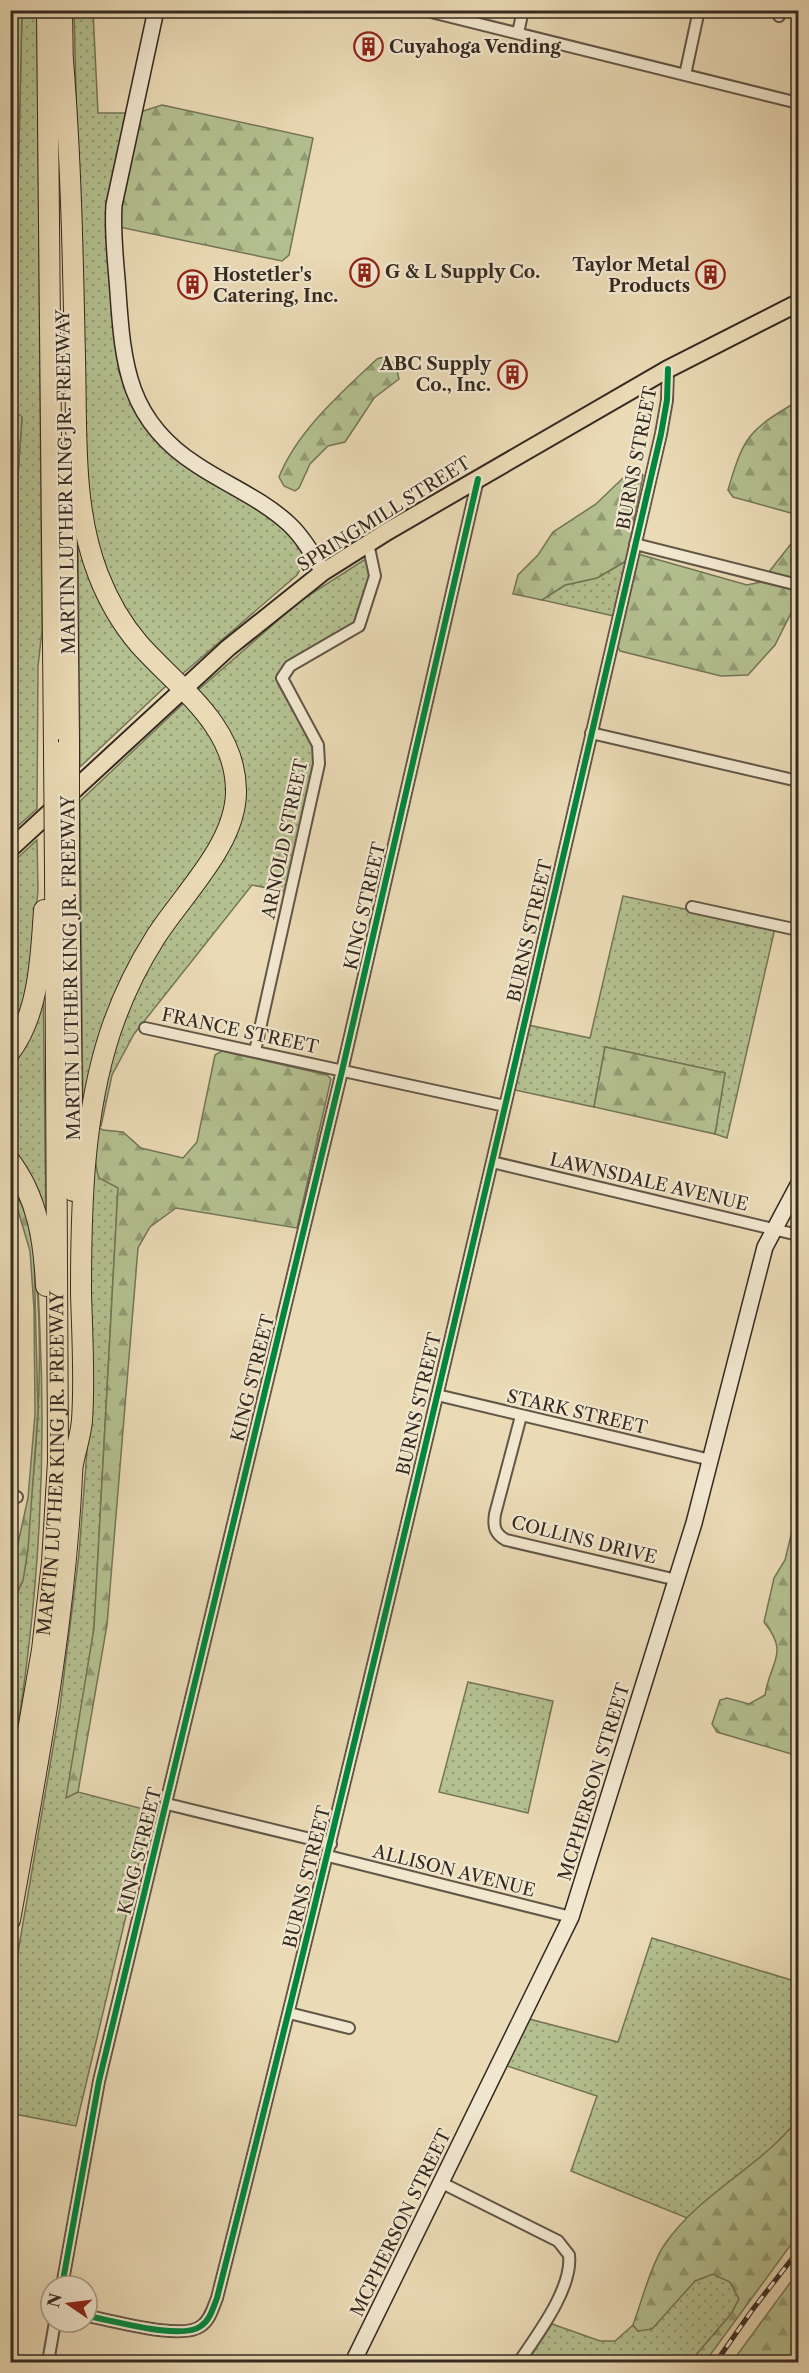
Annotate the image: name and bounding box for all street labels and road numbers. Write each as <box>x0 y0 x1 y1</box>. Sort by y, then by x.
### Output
street label: MARTIN LUTHER KING JR. FREEWAY <box>52 308 80 655</box>
street label: BURNS STREET <box>612 384 662 532</box>
street label: SPRINGMILL STREET <box>293 451 475 576</box>
street label: ARNOLD STREET <box>257 757 313 922</box>
street label: MARTIN LUTHER KING JR. FREEWAY <box>57 794 85 1141</box>
street label: KING STREET <box>340 839 391 972</box>
street label: BURNS STREET <box>503 857 557 1004</box>
street label: FRANCE STREET <box>160 1004 321 1058</box>
street label: LAWNSDALE AVENUE <box>548 1148 750 1216</box>
street label: MARTIN LUTHER KING JR. FREEWAY <box>33 1290 69 1637</box>
street label: KING STREET <box>227 1312 280 1444</box>
street label: BURNS STREET <box>392 1330 446 1477</box>
street label: STARK STREET <box>505 1385 650 1439</box>
street label: COLLINS DRIVE <box>509 1511 659 1569</box>
street label: MCPHERSON STREET <box>553 1680 635 1884</box>
street label: KING STREET <box>114 1785 167 1917</box>
street label: BURNS STREET <box>279 1803 335 1950</box>
street label: ALLISON AVENUE <box>370 1840 538 1902</box>
street label: MCPHERSON STREET <box>346 2125 456 2320</box>

